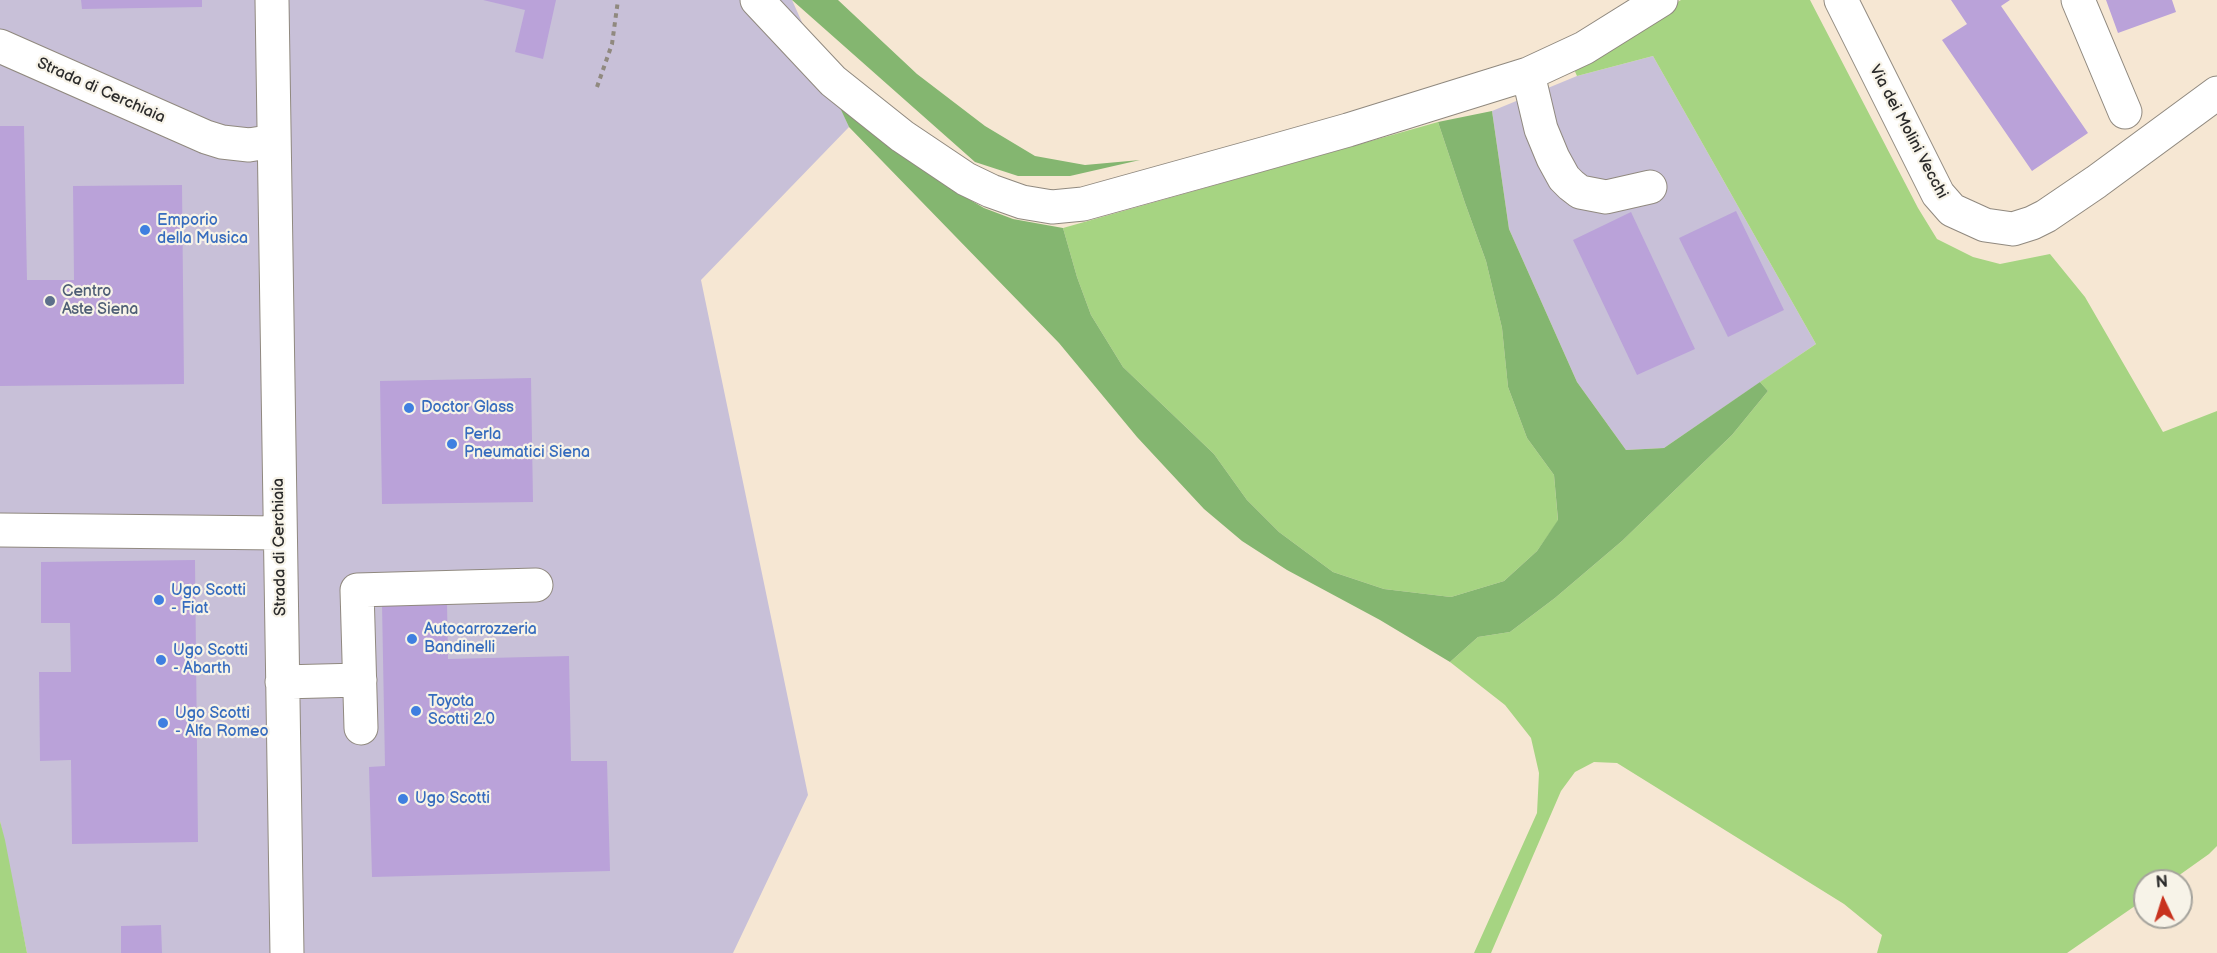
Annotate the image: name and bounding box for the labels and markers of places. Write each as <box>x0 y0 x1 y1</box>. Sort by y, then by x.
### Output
place label: Emporio della Musica <box>157 211 248 249</box>
marker: Emporio della Musica <box>138 223 152 237</box>
place label: Centro Aste Siena <box>62 282 138 320</box>
marker: Centro Aste Siena <box>43 294 57 308</box>
place label: Doctor Glass <box>421 398 514 418</box>
marker: Doctor Glass <box>402 401 416 415</box>
place label: Perla Pneumatici Siena <box>464 425 590 463</box>
marker: Perla Pneumatici Siena <box>445 437 459 451</box>
place label: Ugo Scotti - Fiat <box>171 581 246 619</box>
marker: Ugo Scotti - Fiat <box>152 593 166 607</box>
place label: Autocarrozzeria Bandinelli <box>424 620 537 658</box>
marker: Autocarrozzeria Bandinelli <box>405 632 419 646</box>
place label: Ugo Scotti - Abarth <box>173 641 248 679</box>
marker: Ugo Scotti - Abarth <box>154 653 168 667</box>
place label: Toyota Scotti 2.0 <box>428 692 495 730</box>
place label: Ugo Scotti - Alfa Romeo <box>175 704 269 742</box>
marker: Toyota Scotti 2.0 <box>409 704 423 718</box>
marker: Ugo Scotti - Alfa Romeo <box>156 716 170 730</box>
place label: Ugo Scotti <box>415 789 490 809</box>
marker: Ugo Scotti <box>396 792 410 806</box>

